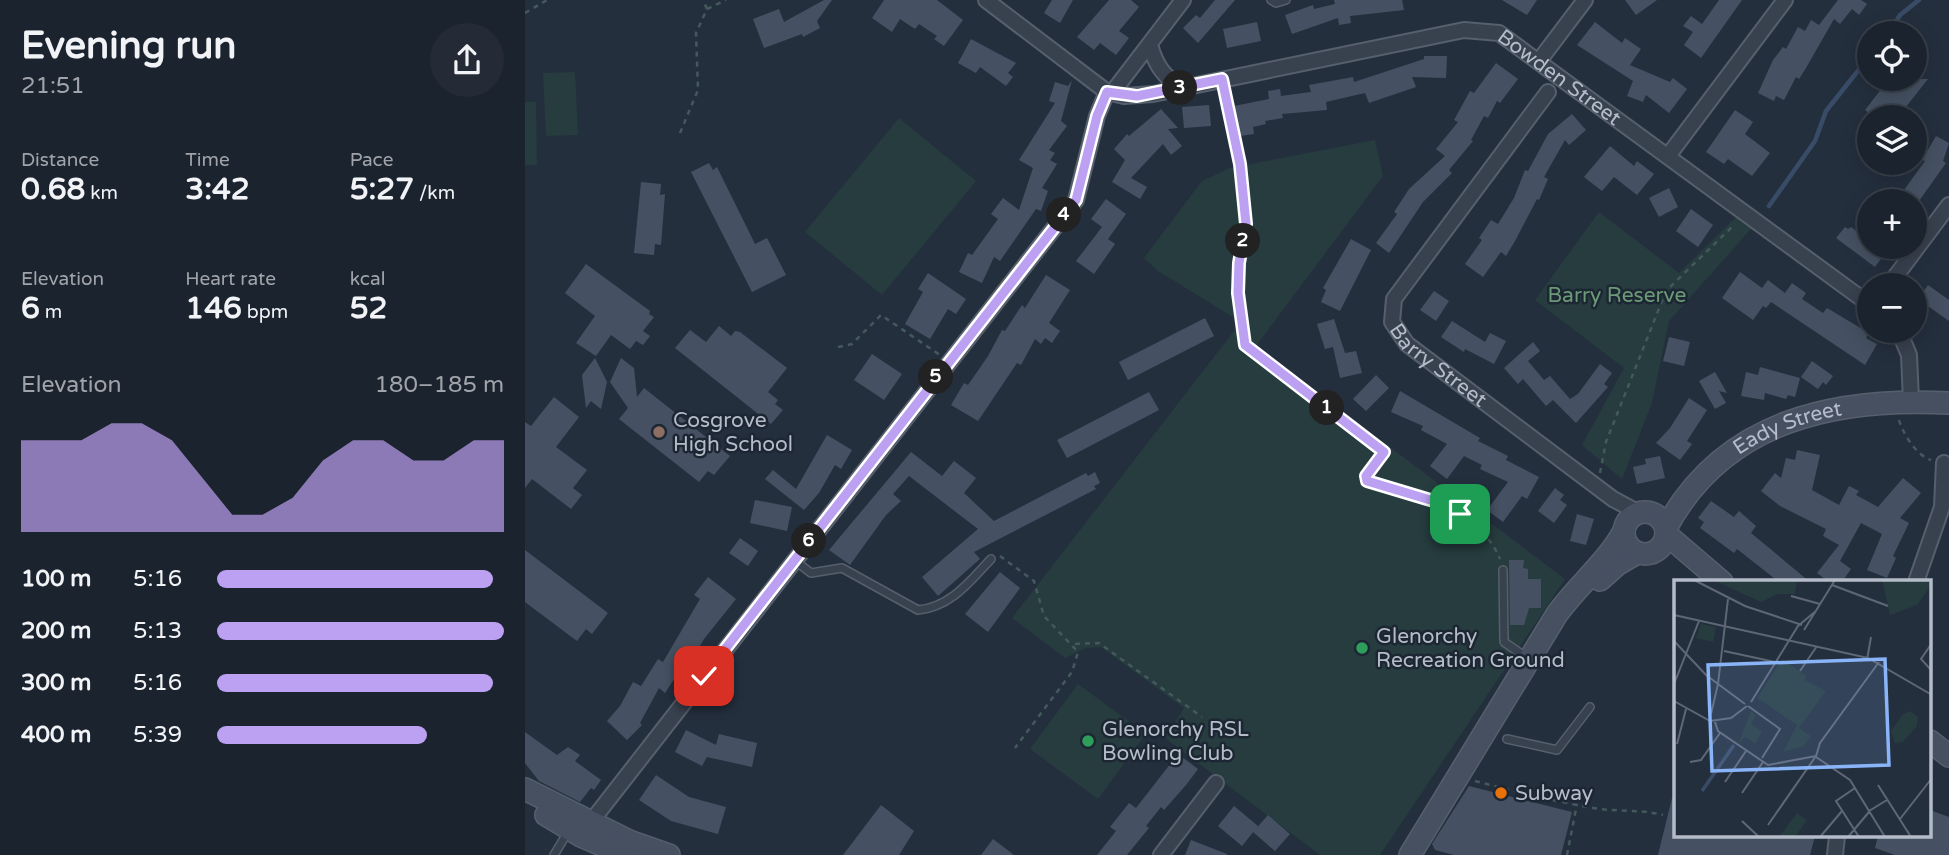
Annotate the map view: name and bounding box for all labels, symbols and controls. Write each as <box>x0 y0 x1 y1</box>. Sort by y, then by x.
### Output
map controls <box>1857 21 1927 343</box>
button: locate <box>1857 21 1927 91</box>
text: Evening run <box>21 23 236 69</box>
button: share <box>430 23 504 97</box>
street label: Bowden Street <box>1493 24 1626 131</box>
pin: 3 <box>1163 70 1197 106</box>
text: 21:51 <box>21 72 85 100</box>
text: 3 <box>1174 76 1185 98</box>
button: layers <box>1857 105 1927 175</box>
text: Distance <box>21 149 99 171</box>
text: Time <box>185 149 230 171</box>
text: Pace <box>350 149 393 171</box>
text: 0.68 <box>21 171 85 208</box>
text: 3:42 <box>185 171 250 208</box>
text: 5:27 <box>350 171 414 208</box>
text: km <box>85 182 118 204</box>
text: /km <box>414 182 455 204</box>
button: + <box>1857 189 1927 259</box>
pin: 4 <box>1047 198 1081 232</box>
text: 4 <box>1058 203 1069 225</box>
pin: 2 <box>1225 224 1261 258</box>
text: 2 <box>1237 229 1248 251</box>
text: Elevation <box>21 268 104 290</box>
text: Heart rate <box>185 268 276 290</box>
text: kcal <box>350 268 385 290</box>
button: − <box>1857 273 1927 343</box>
park label: Barry Reserve <box>1548 283 1687 308</box>
text: 6 <box>21 290 40 327</box>
text: 146 <box>185 290 242 327</box>
text: 52 <box>350 290 387 327</box>
text: m <box>40 301 62 323</box>
text: bpm <box>242 301 288 323</box>
street label: Barry Street <box>1384 318 1492 412</box>
pin: 5 <box>919 360 953 394</box>
text: 5 <box>930 365 941 387</box>
text: Elevation <box>21 371 122 399</box>
text: 180–185 m <box>375 371 504 399</box>
pin: 1 <box>1309 390 1345 426</box>
text: 1 <box>1321 396 1332 418</box>
street label: Eady Street <box>1728 396 1844 460</box>
place label: Cosgrove High School <box>673 408 793 457</box>
marker: Cosgrove High School <box>651 424 667 440</box>
pin <box>1430 484 1490 544</box>
icon: arrive <box>1441 495 1479 533</box>
pin: 6 <box>791 524 827 558</box>
text: 6 <box>803 529 814 551</box>
text: 100 m <box>21 565 91 593</box>
text: 5:16 <box>133 565 182 593</box>
inset map <box>1674 580 1931 838</box>
text: 200 m <box>21 617 91 645</box>
text: 5:13 <box>133 617 182 645</box>
place label: Glenorchy Recreation Ground <box>1376 624 1565 673</box>
marker: Glenorchy Recreation Ground <box>1354 640 1370 656</box>
pin <box>674 646 734 706</box>
icon: check <box>685 657 723 695</box>
text: 300 m <box>21 669 91 697</box>
text: 5:16 <box>133 669 182 697</box>
place label: Glenorchy RSL Bowling Club <box>1102 717 1249 766</box>
text: 400 m <box>21 721 91 749</box>
text: 5:39 <box>133 721 182 749</box>
marker: Glenorchy RSL Bowling Club <box>1080 733 1096 749</box>
place label: Subway <box>1515 781 1593 806</box>
marker: Subway <box>1493 785 1509 801</box>

